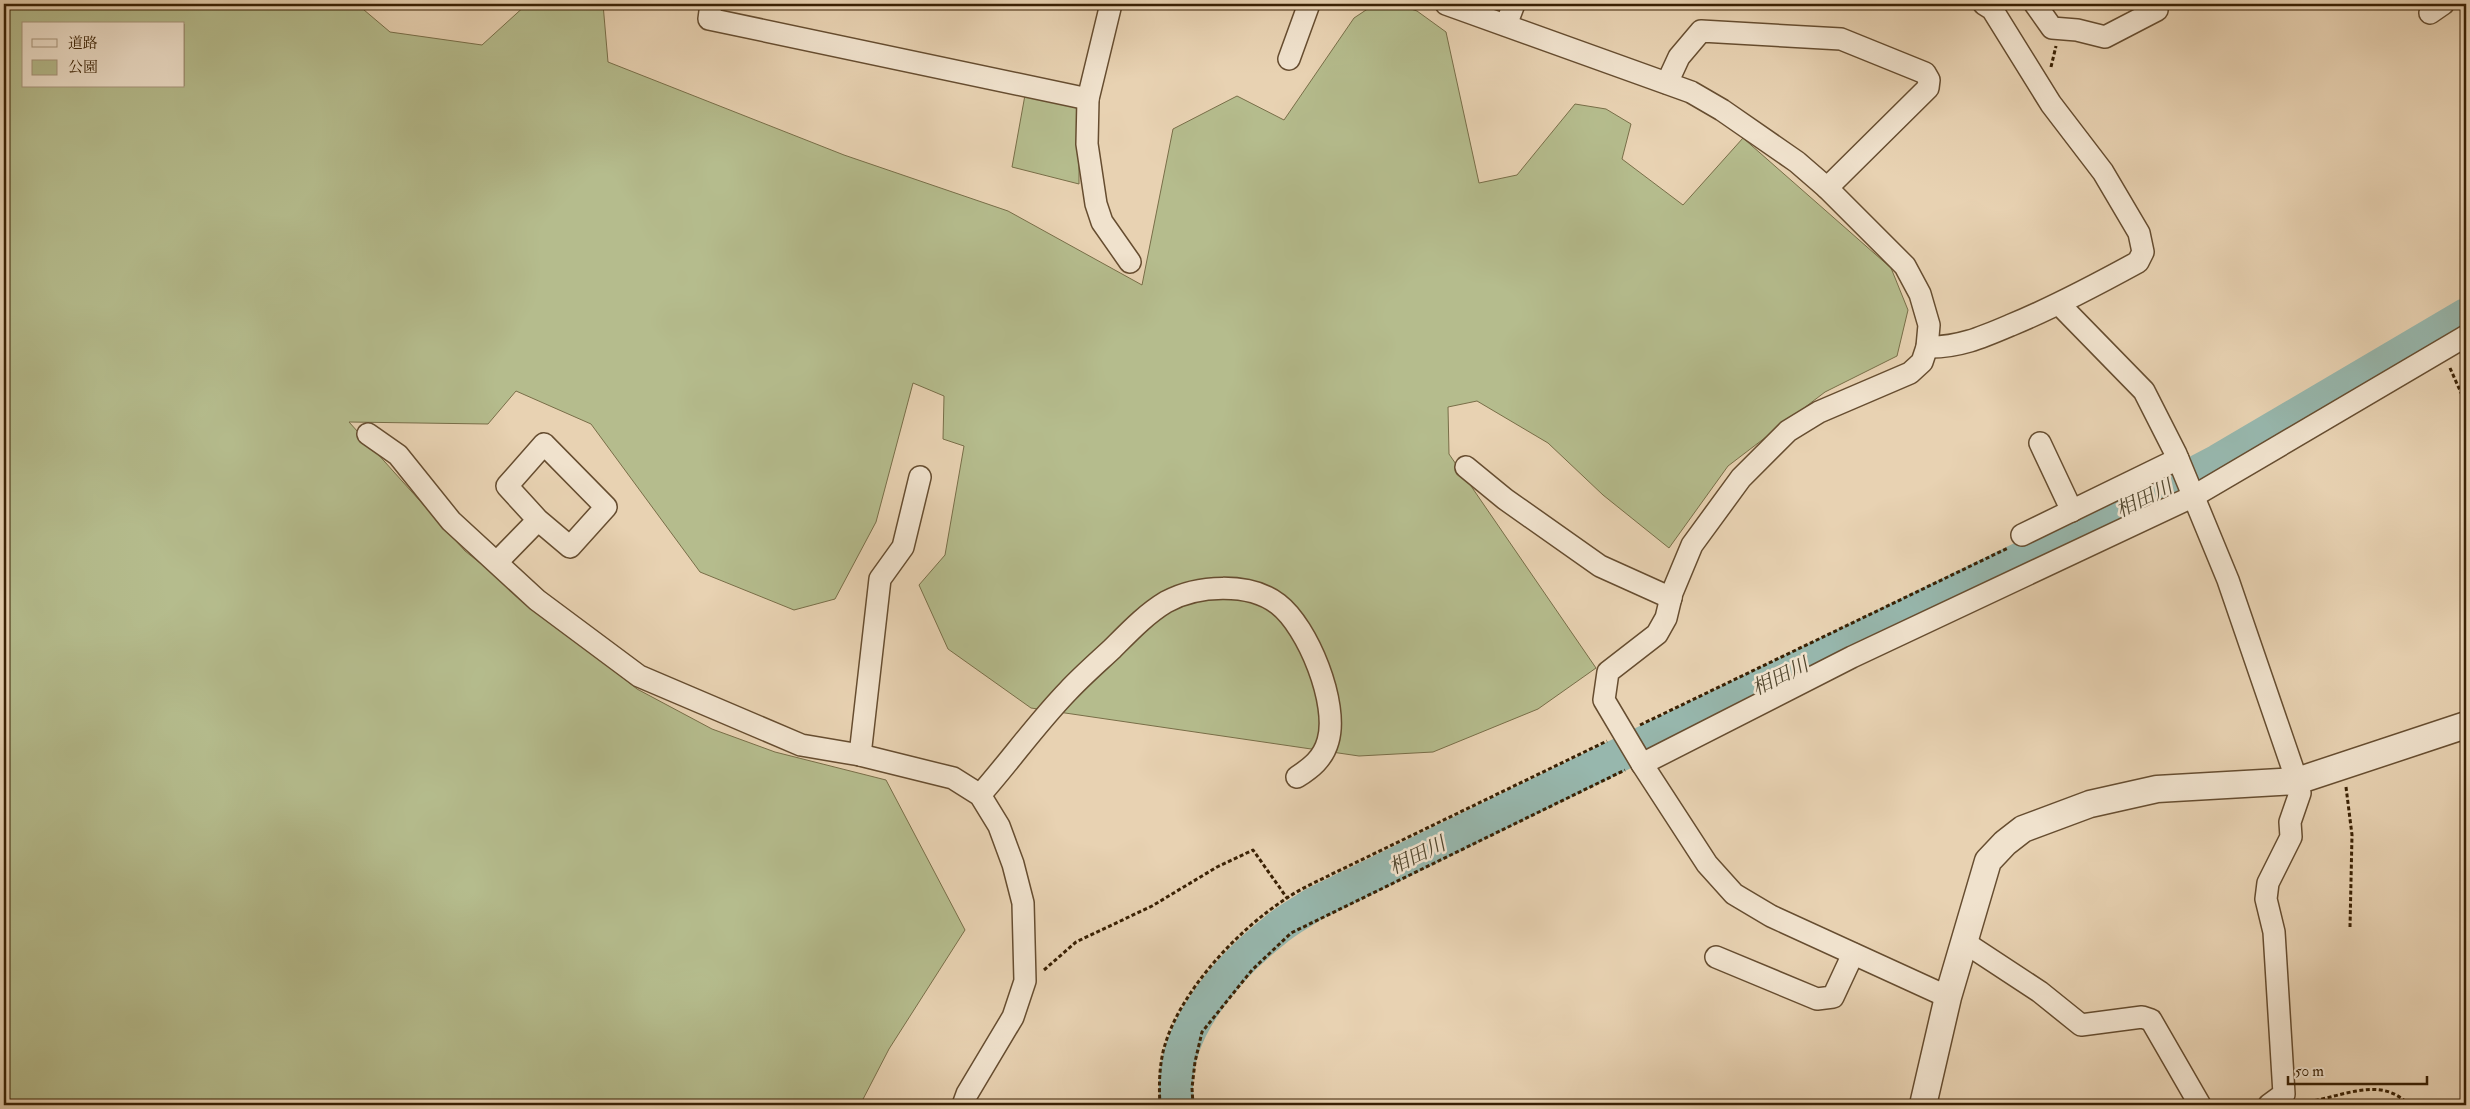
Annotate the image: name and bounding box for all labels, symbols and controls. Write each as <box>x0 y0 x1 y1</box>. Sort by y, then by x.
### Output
legend <box>22 22 185 88</box>
text: 道路 <box>68 34 98 53</box>
text: 公園 <box>68 58 98 77</box>
water label: 相田川 <box>2112 473 2178 523</box>
water label: 相田川 <box>1748 651 1814 701</box>
water label: 相田川 <box>1385 830 1451 880</box>
scale bar <box>2288 1054 2426 1086</box>
text: 50 m <box>2295 1062 2324 1081</box>

